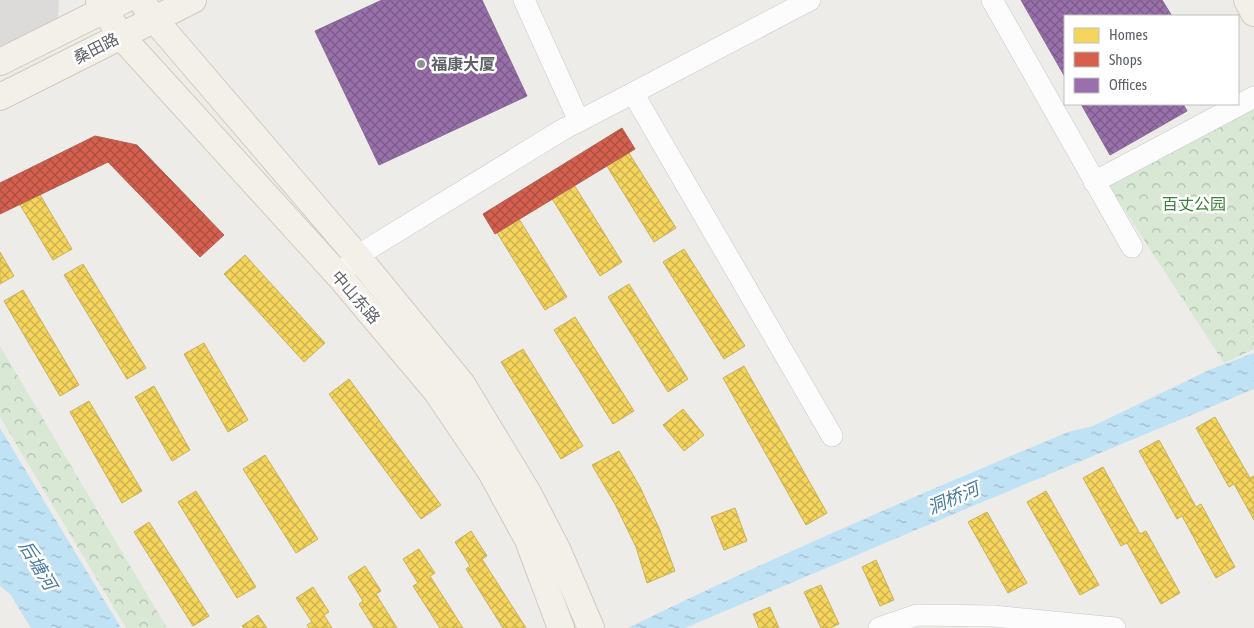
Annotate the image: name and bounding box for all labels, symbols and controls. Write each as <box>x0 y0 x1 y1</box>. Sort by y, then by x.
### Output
legend <box>1064 15 1239 105</box>
text: Homes <box>1109 26 1148 43</box>
street label: 桑田路 <box>71 29 121 67</box>
text: Shops <box>1109 51 1142 68</box>
place label: 福康大厦 <box>431 55 495 73</box>
marker: 福康大厦 <box>415 58 427 70</box>
text: Offices <box>1109 76 1147 93</box>
park label: 百丈公园 <box>1162 195 1226 213</box>
street label: 中山东路 <box>328 267 384 327</box>
water label: 洞桥河 <box>924 477 985 518</box>
water label: 后塘河 <box>15 536 62 596</box>

